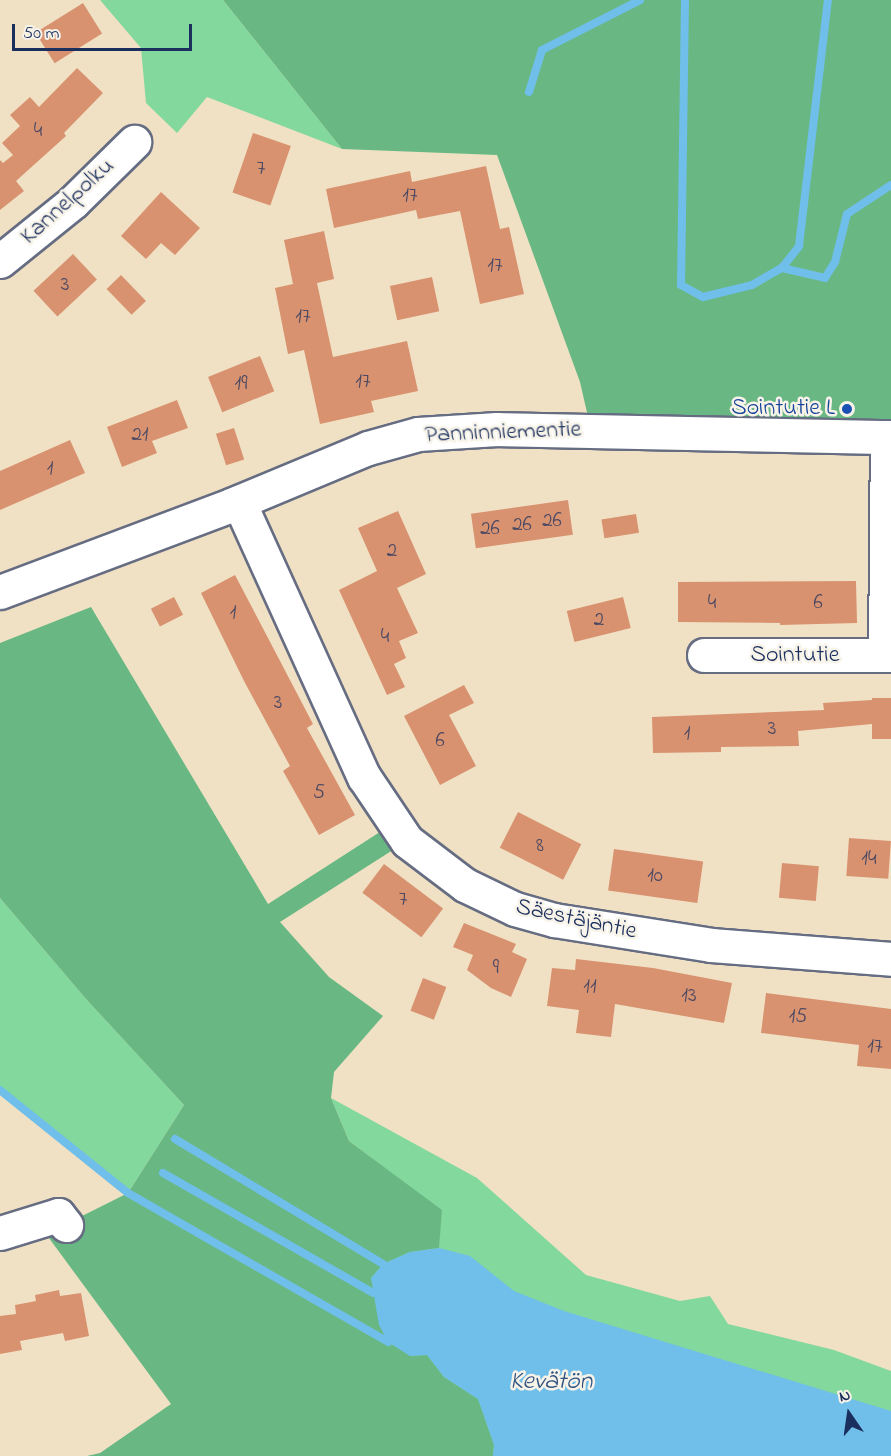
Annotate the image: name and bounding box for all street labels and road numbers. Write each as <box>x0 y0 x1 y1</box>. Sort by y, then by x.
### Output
street label: Kannelpolku <box>15 152 121 252</box>
street label: Panninniementie <box>424 416 582 450</box>
street label: Sointutie <box>751 642 839 670</box>
street label: Säestäjäntie <box>513 893 639 947</box>

